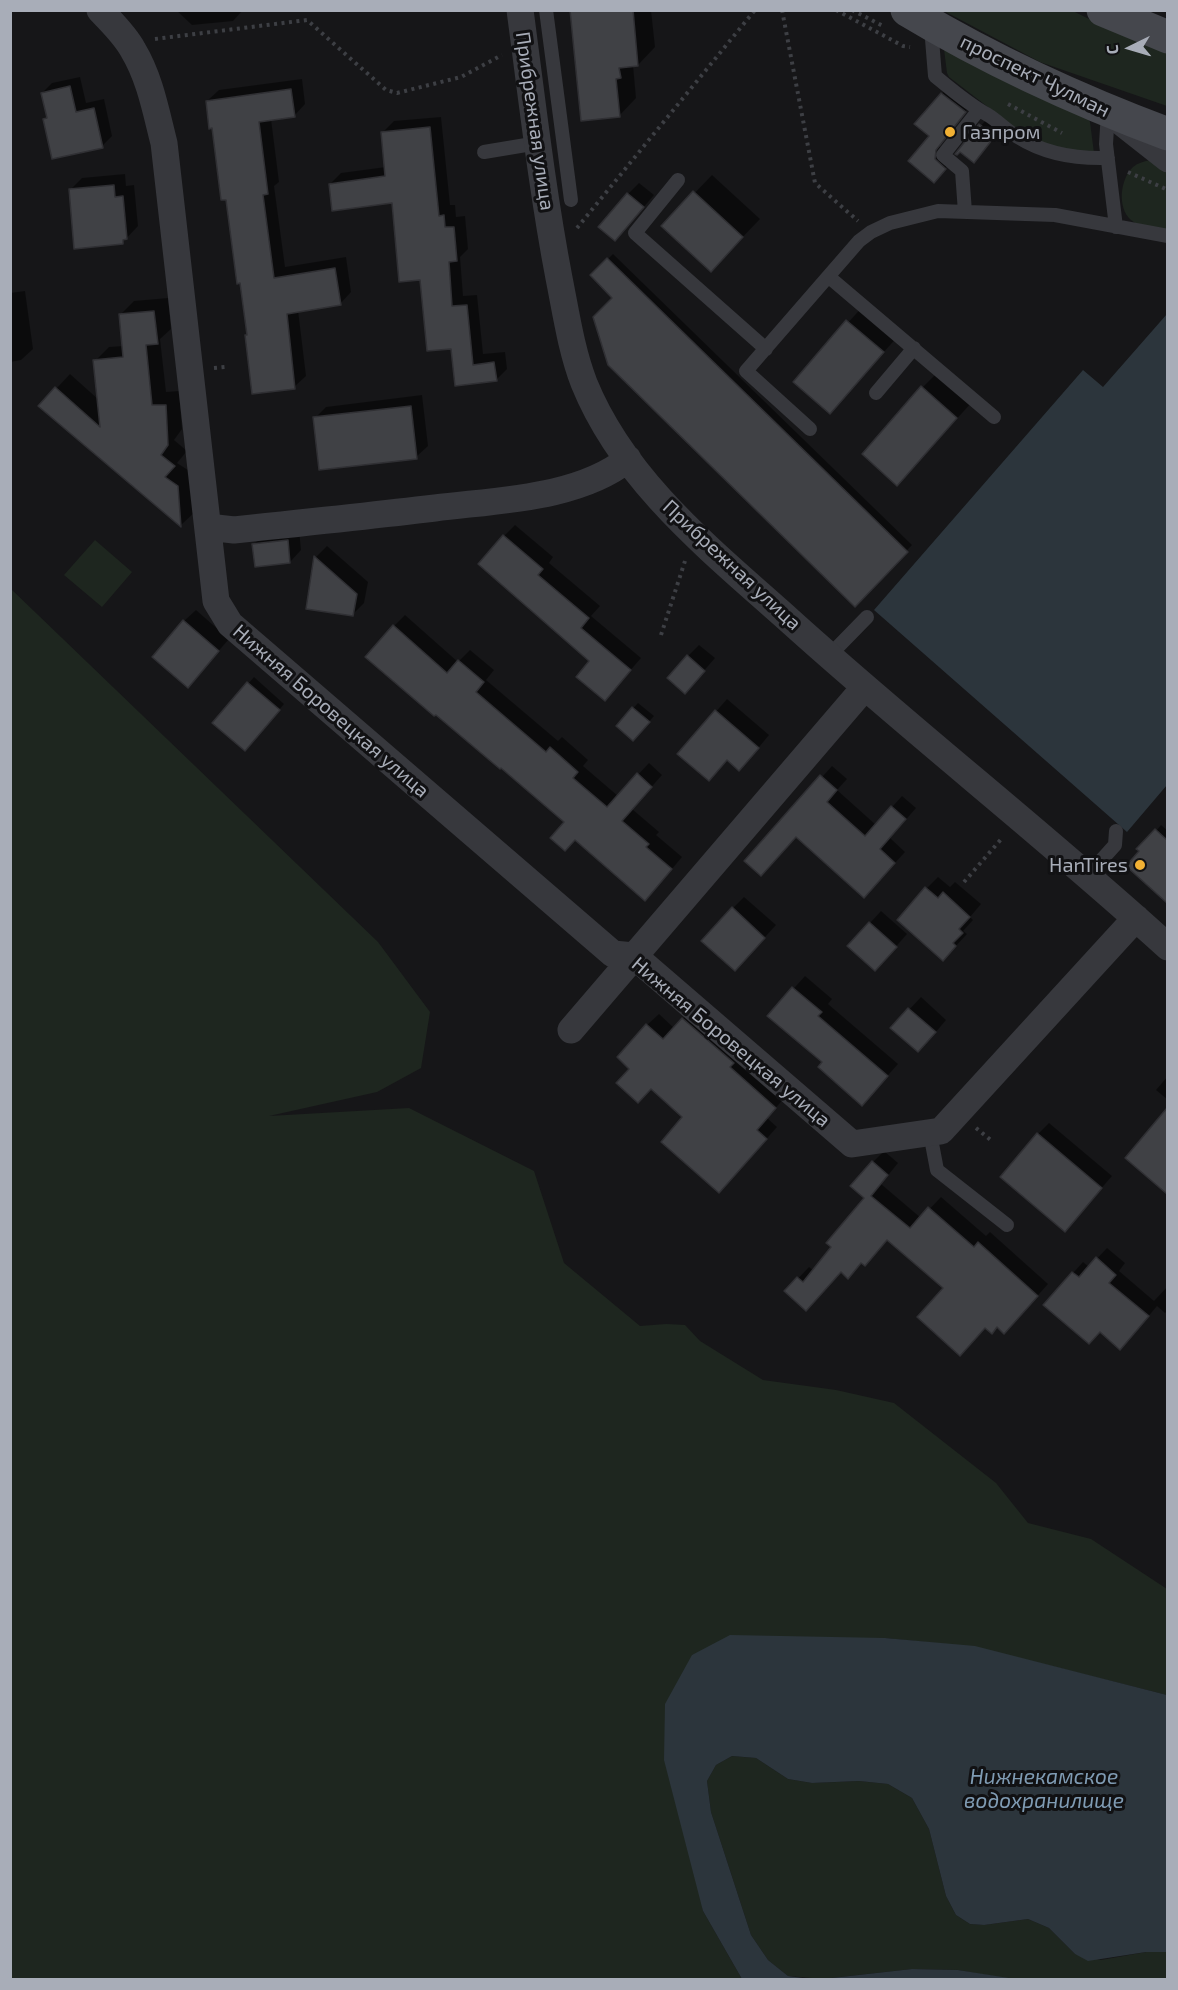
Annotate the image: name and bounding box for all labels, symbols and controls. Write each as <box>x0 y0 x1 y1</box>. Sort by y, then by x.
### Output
north arrow <box>1100 18 1160 78</box>
street label: проспект Чулман <box>956 29 1114 123</box>
street label: Прибрежная улица <box>511 30 559 212</box>
text: С <box>1102 44 1121 55</box>
place label: Газпром <box>962 120 1041 144</box>
marker: Газпром <box>943 125 957 139</box>
street label: Прибрежная улица <box>658 495 806 635</box>
street label: Нижняя Боровецкая улица <box>228 619 434 803</box>
place label: HanTires <box>1049 853 1128 877</box>
marker: HanTires <box>1133 858 1147 872</box>
street label: Нижняя Боровецкая улица <box>627 952 835 1132</box>
water label: Нижнекамское водохранилище <box>964 1764 1124 1814</box>

